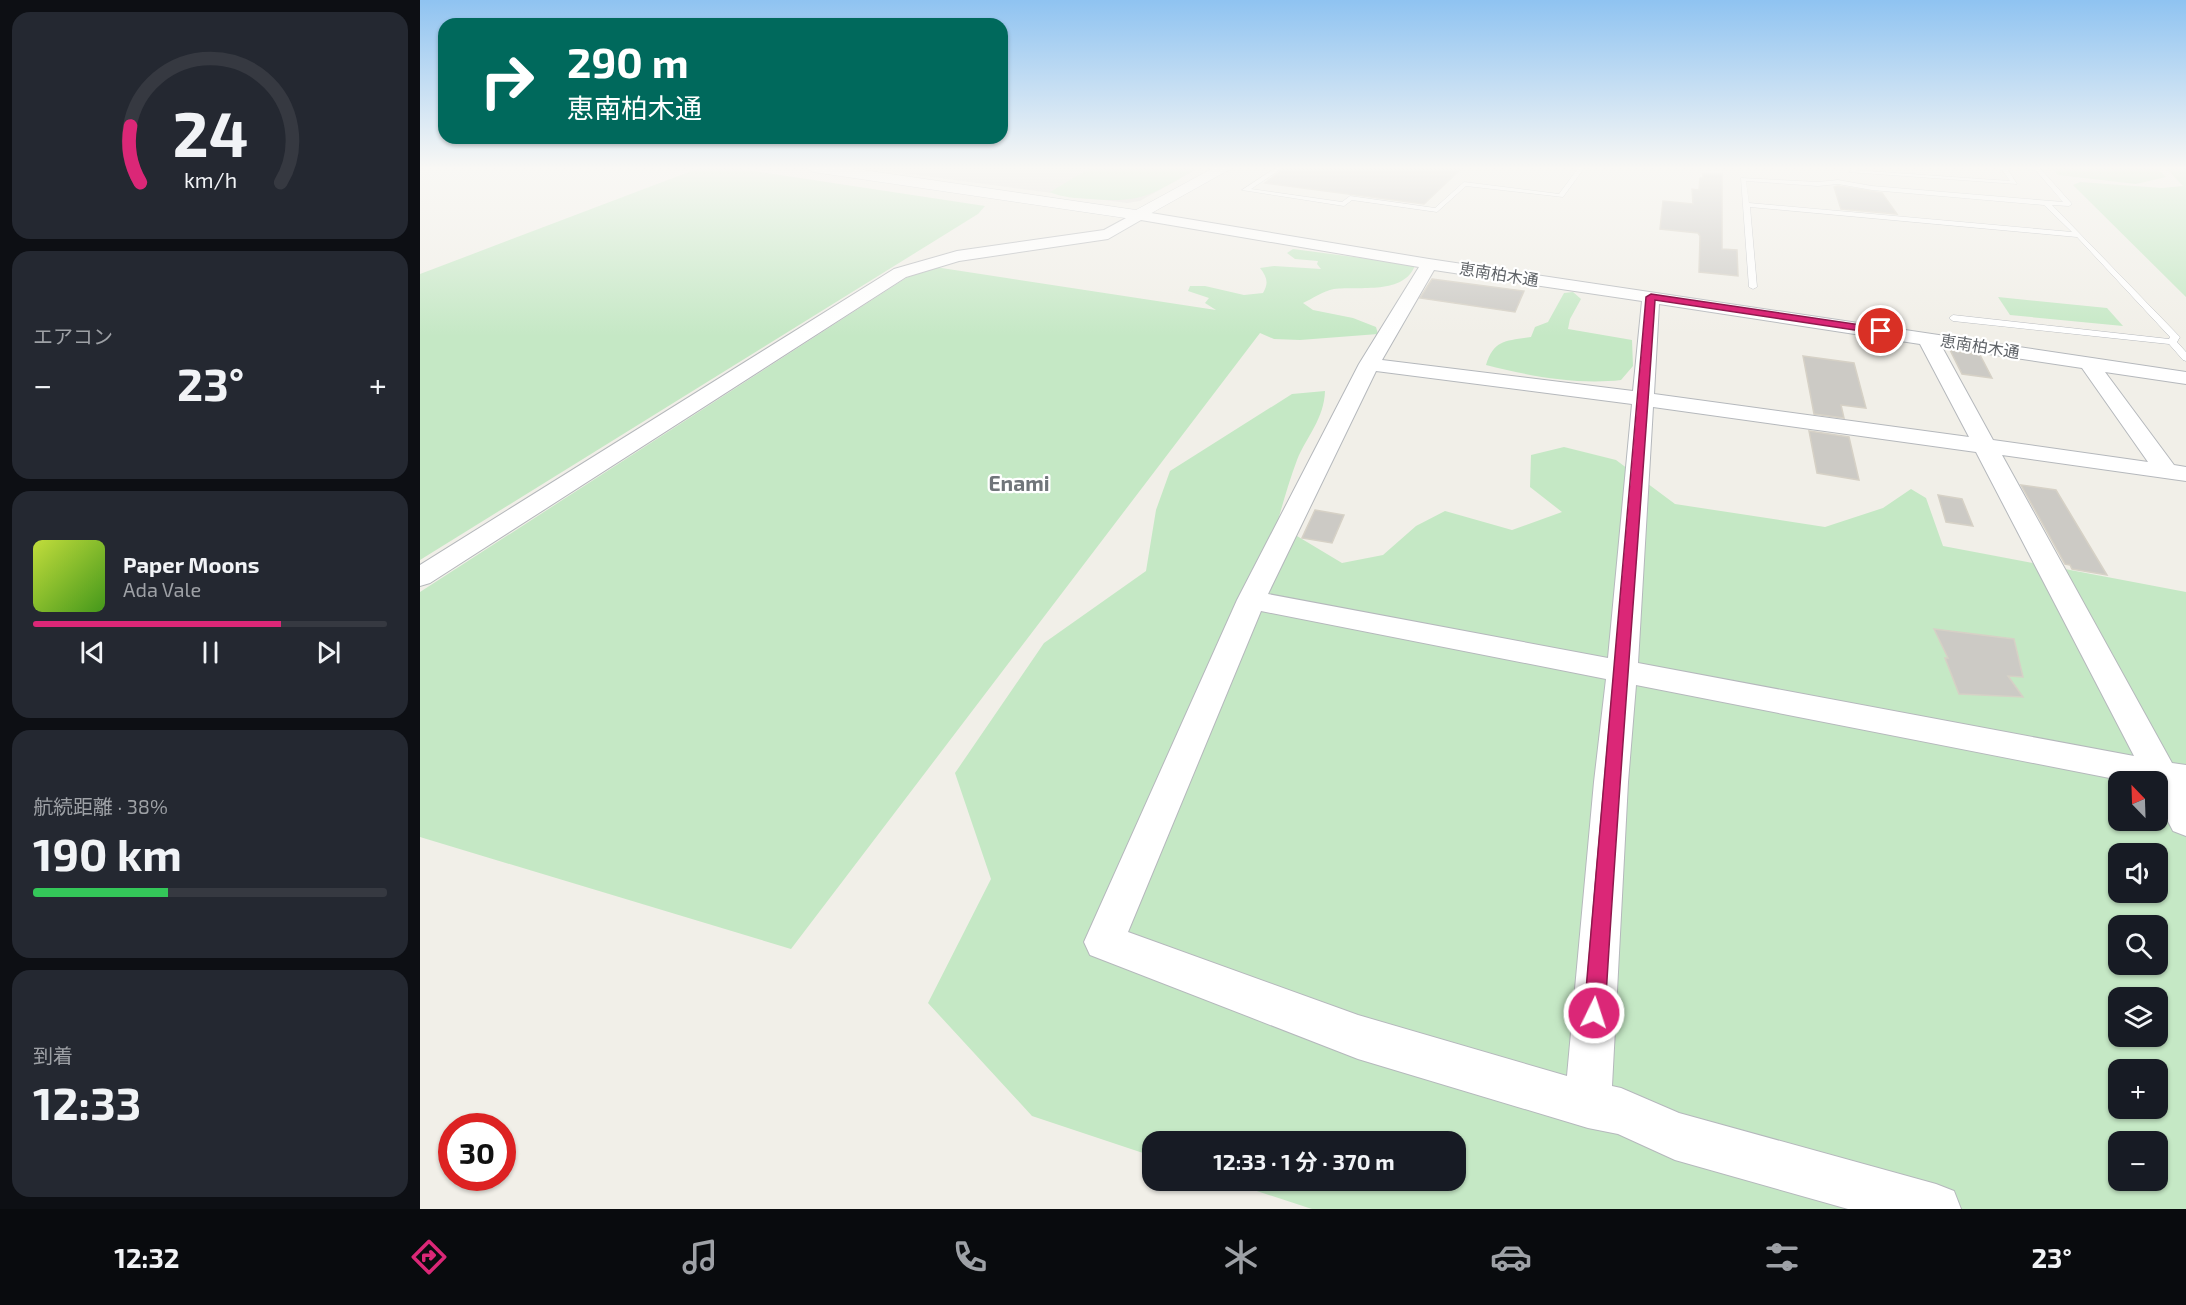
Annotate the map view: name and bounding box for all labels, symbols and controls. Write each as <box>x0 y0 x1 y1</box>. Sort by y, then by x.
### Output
text: 290 m <box>567 36 689 86</box>
icon: right <box>468 42 546 120</box>
text: 恵南柏木通 <box>567 91 702 123</box>
text: 24 <box>172 95 248 170</box>
text: km/h <box>183 167 237 192</box>
street label: 恵南柏木通 <box>1458 258 1540 289</box>
pin <box>1855 305 1906 356</box>
icon: arrive <box>1864 314 1897 347</box>
text: エアコン <box>33 324 113 348</box>
street label: 恵南柏木通 <box>1939 330 2021 361</box>
text: 23° <box>177 356 244 410</box>
text: − <box>33 364 52 404</box>
text: + <box>369 364 387 404</box>
district label: Enami <box>988 470 1050 495</box>
text: Paper Moons <box>123 551 259 577</box>
text: Ada Vale <box>123 577 201 601</box>
icon: previous <box>76 636 109 669</box>
icon: pause <box>194 636 227 669</box>
icon: next <box>312 636 345 669</box>
north arrow <box>2108 771 2168 831</box>
map controls <box>2108 771 2168 1191</box>
text: 航続距離 · 38% <box>33 794 168 818</box>
text: 190 km <box>33 826 182 880</box>
button: sound <box>2108 843 2168 903</box>
button: search <box>2108 915 2168 975</box>
position arrow <box>1562 981 1626 1045</box>
button: layers <box>2108 987 2168 1047</box>
text: 到着 <box>33 1043 73 1067</box>
button: + <box>2108 1059 2168 1119</box>
text: 12:33 <box>33 1075 141 1129</box>
speed limit sign: 30 <box>438 1113 516 1191</box>
button: − <box>2108 1131 2168 1191</box>
text: 12:33 · 1 分 · 370 m <box>1213 1148 1395 1174</box>
icon: directions <box>408 1236 450 1278</box>
icon: music <box>679 1236 721 1278</box>
icon: phone <box>949 1236 991 1278</box>
icon: climate <box>1220 1236 1262 1278</box>
icon: car <box>1490 1236 1532 1278</box>
icon: filters <box>1761 1236 1803 1278</box>
text: 12:32 <box>114 1241 180 1273</box>
text: 23° <box>2031 1241 2072 1273</box>

